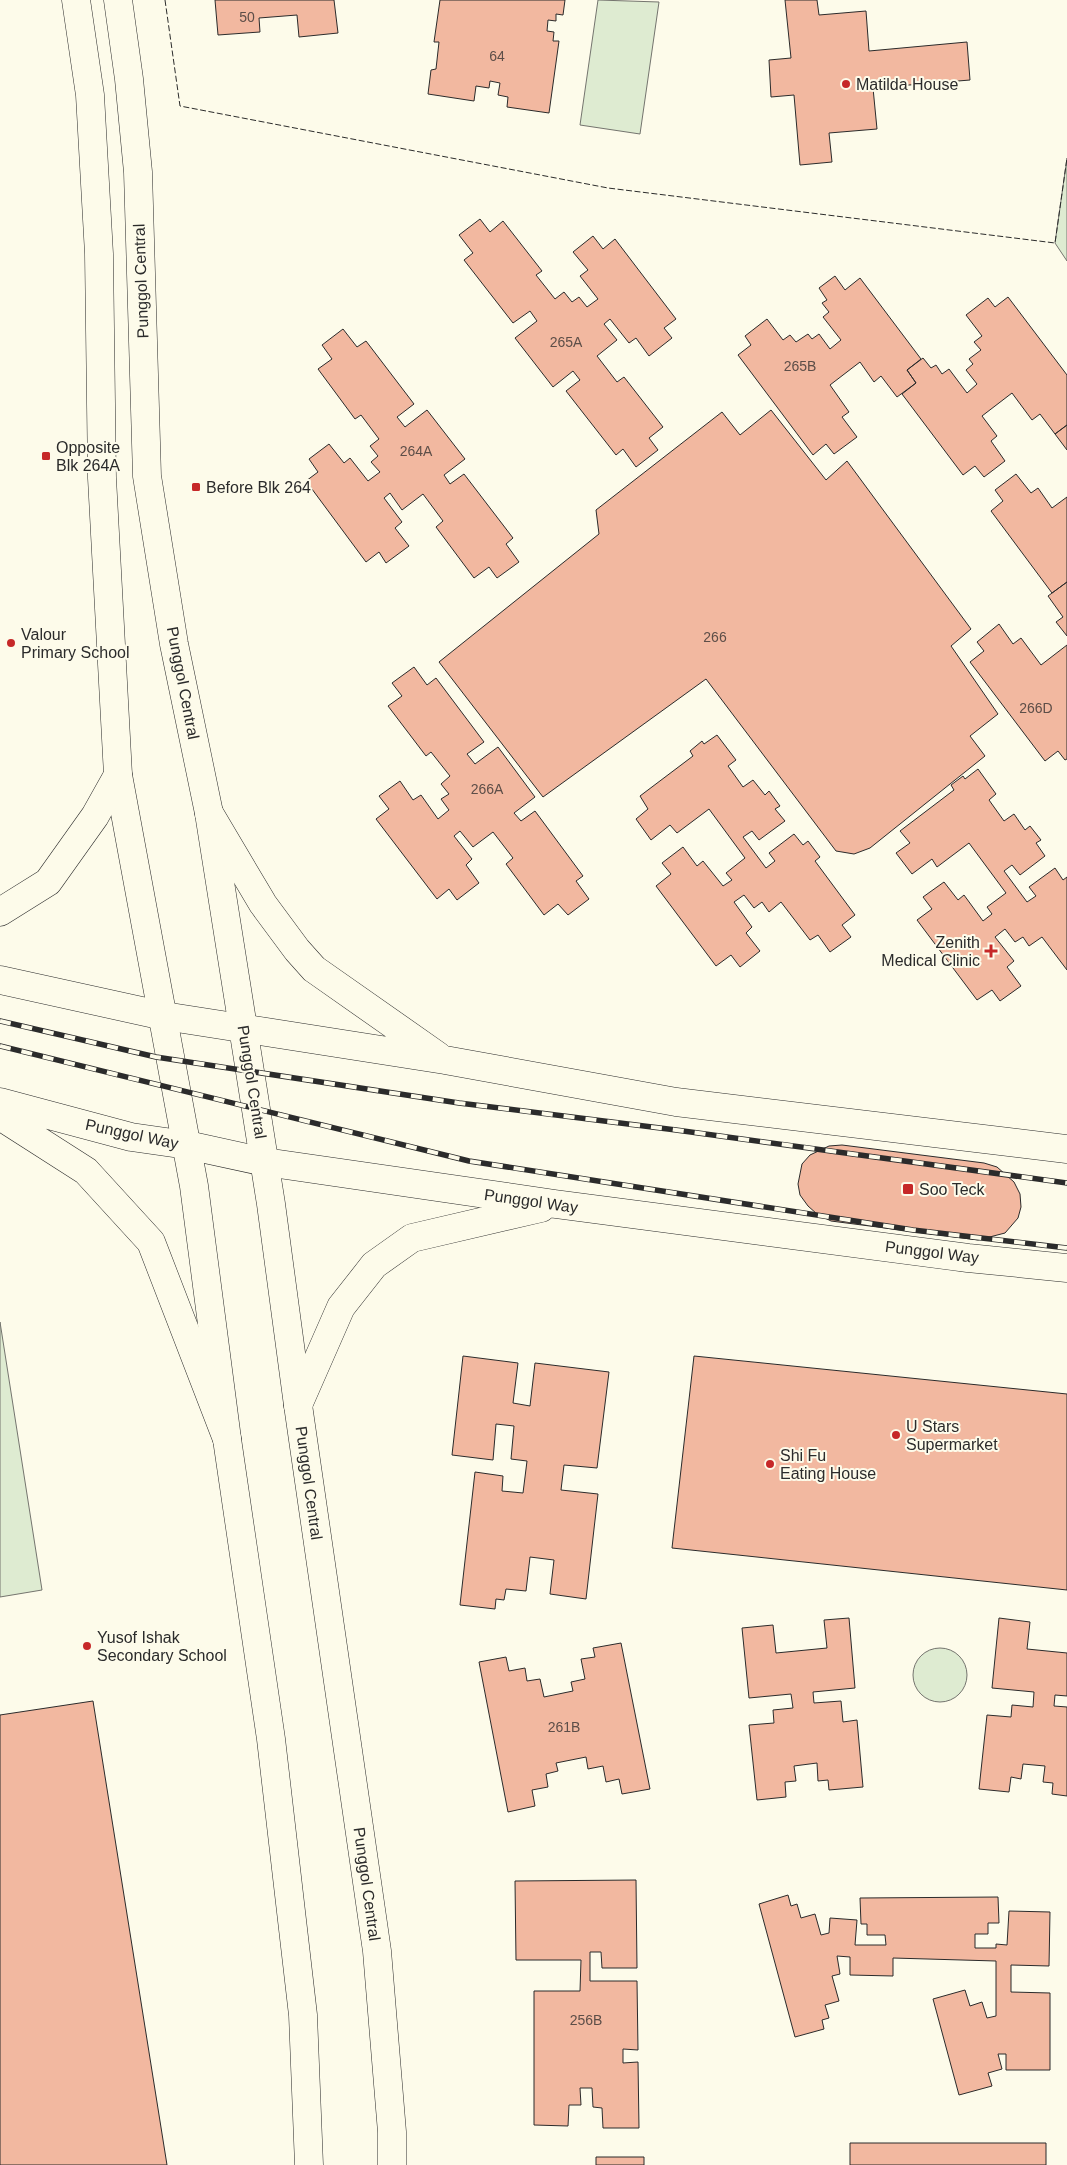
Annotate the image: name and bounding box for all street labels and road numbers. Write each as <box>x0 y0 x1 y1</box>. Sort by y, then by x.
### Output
street label: Punggol Central <box>131 223 151 339</box>
street label: Punggol Central <box>164 625 202 741</box>
street label: Punggol Central <box>235 1024 269 1140</box>
street label: Punggol Way <box>84 1116 180 1152</box>
street label: Punggol Way <box>483 1186 579 1216</box>
street label: Punggol Way <box>884 1238 980 1266</box>
street label: Punggol Central <box>293 1425 325 1541</box>
street label: Punggol Central <box>351 1826 383 1942</box>

